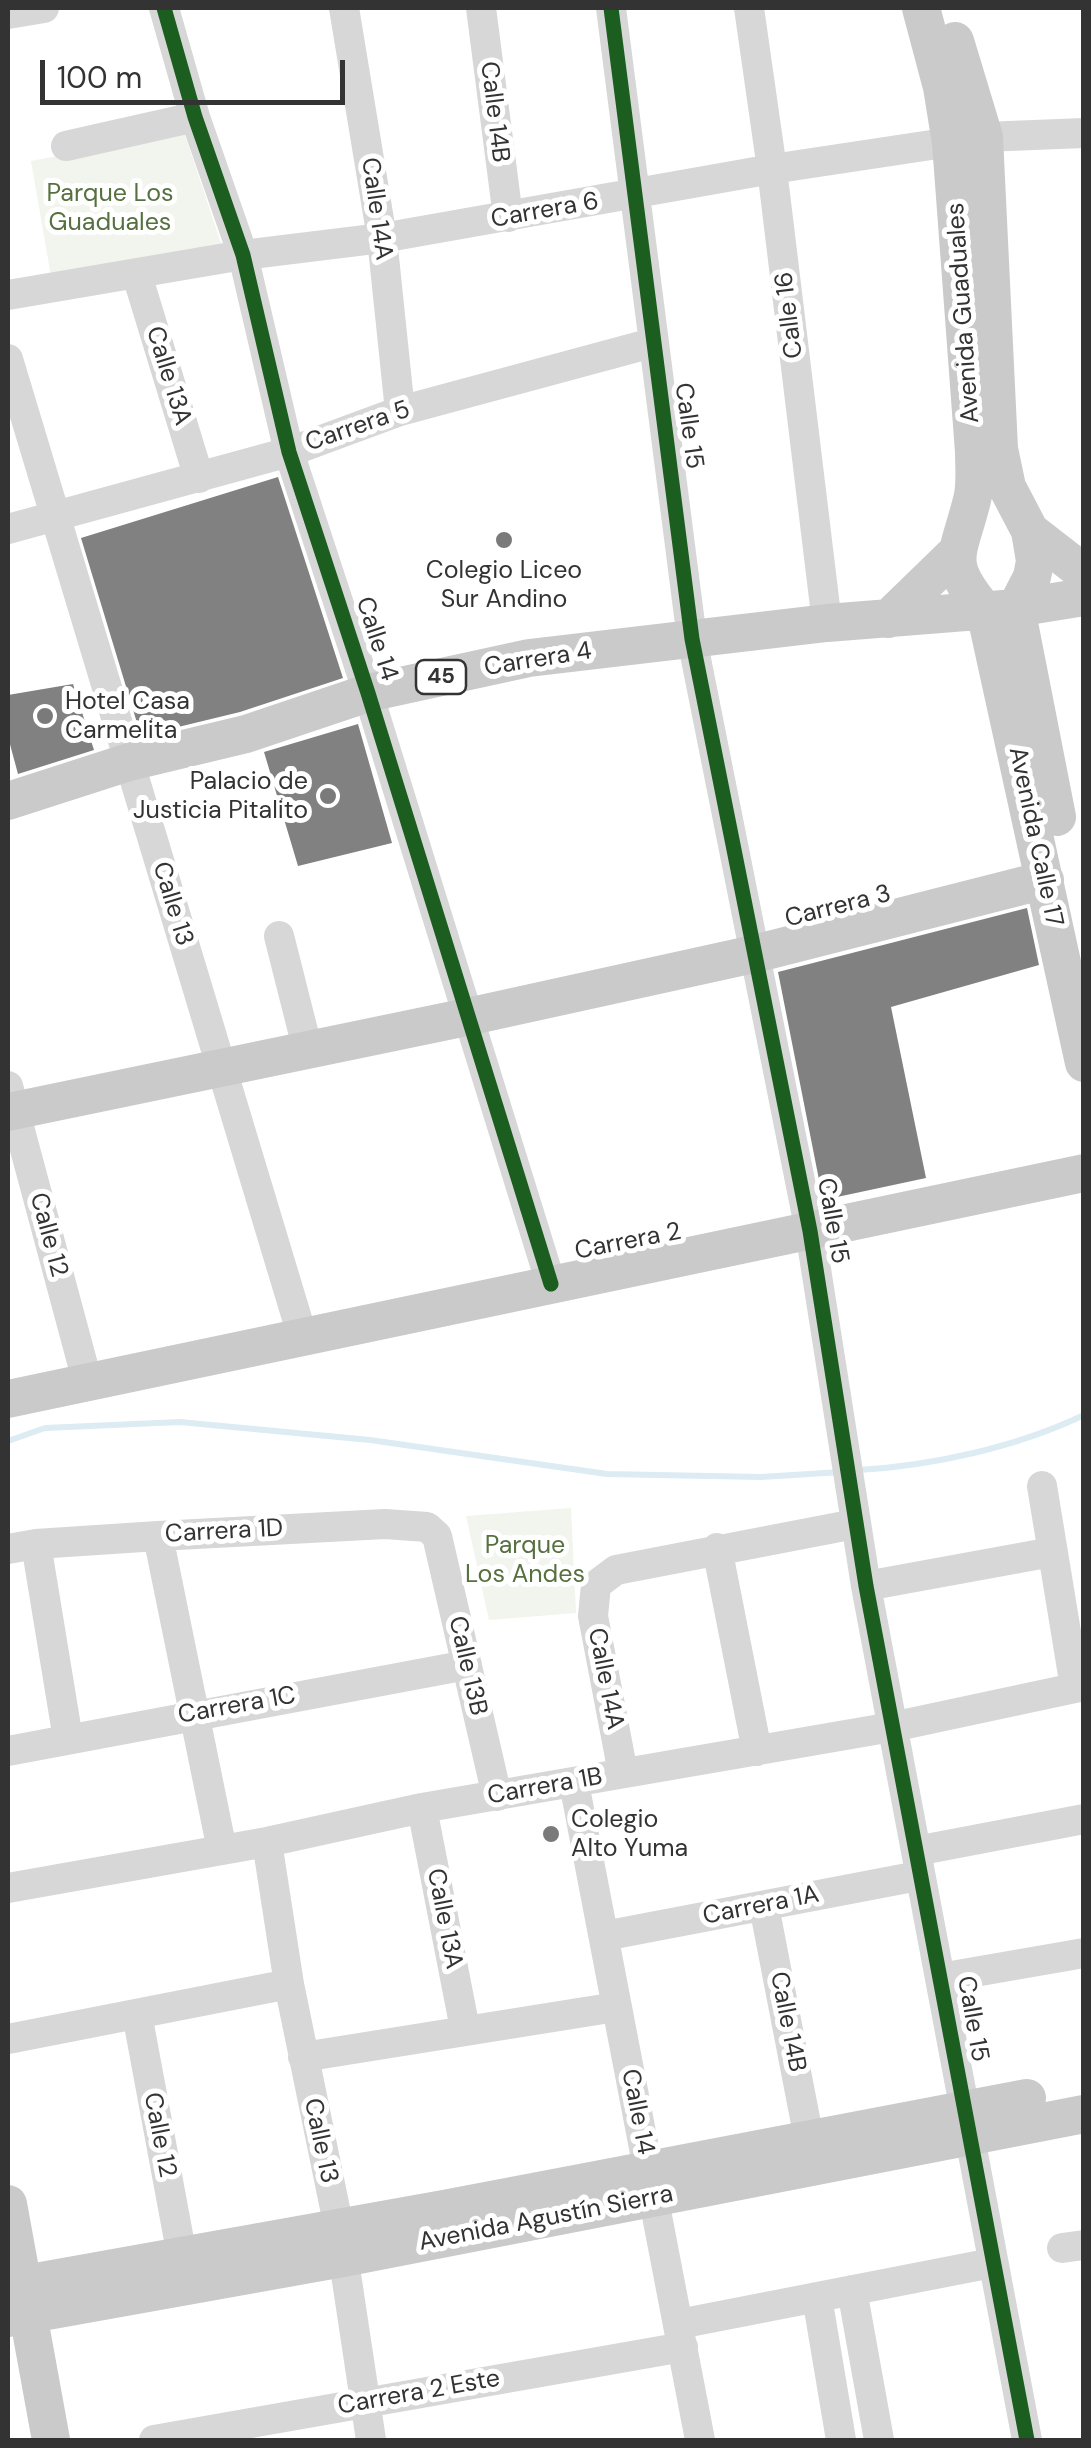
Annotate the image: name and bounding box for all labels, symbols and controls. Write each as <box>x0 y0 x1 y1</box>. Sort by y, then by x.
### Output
scale bar <box>45 40 350 102</box>
text: 100 m <box>57 58 142 97</box>
street label: Calle 14B <box>473 60 515 164</box>
street label: Calle 14A <box>354 156 398 262</box>
park label: Parque Los Guaduales <box>46 179 174 238</box>
street label: Carrera 6 <box>489 187 601 235</box>
street label: Avenida Guaduales <box>941 202 987 424</box>
street label: Calle 16 <box>770 270 810 360</box>
street label: Calle 13A <box>139 323 197 429</box>
street label: Calle 15 <box>667 381 709 471</box>
street label: Carrera 5 <box>302 395 414 459</box>
marker: Colegio Liceo Sur Andino <box>493 529 515 551</box>
place label: Colegio Liceo Sur Andino <box>426 556 582 615</box>
street label: Calle 14 <box>348 593 404 685</box>
street label: Carrera 4 <box>482 637 594 683</box>
road number: 45 <box>416 660 466 694</box>
place label: Hotel Casa Carmelita <box>65 687 190 746</box>
marker: Hotel Casa Carmelita <box>34 705 56 727</box>
street label: Avenida Calle 17 <box>1001 744 1069 930</box>
place label: Palacio de Justicia Pitalito <box>133 767 308 826</box>
marker: Palacio de Justicia Pitalito <box>317 785 339 807</box>
street label: Calle 13 <box>145 858 199 950</box>
street label: Carrera 3 <box>782 879 894 935</box>
street label: Calle 15 <box>810 1176 854 1266</box>
street label: Calle 12 <box>22 1190 74 1280</box>
street label: Carrera 2 <box>572 1217 684 1267</box>
street label: Carrera 1D <box>164 1514 284 1550</box>
park label: Parque Los Andes <box>465 1531 585 1590</box>
street label: Calle 13B <box>441 1613 493 1719</box>
street label: Calle 14A <box>580 1626 630 1732</box>
street label: Carrera 1C <box>176 1681 298 1731</box>
street label: Carrera 1B <box>485 1762 605 1812</box>
place label: Colegio Alto Yuma <box>571 1805 688 1864</box>
marker: Colegio Alto Yuma <box>540 1823 562 1845</box>
street label: Calle 13A <box>420 1866 468 1972</box>
street label: Carrera 1A <box>700 1880 822 1932</box>
street label: Calle 14B <box>763 1969 811 2075</box>
street label: Calle 15 <box>950 1974 994 2064</box>
street label: Calle 14 <box>614 2067 660 2157</box>
street label: Calle 12 <box>136 2090 182 2180</box>
street label: Calle 13 <box>296 2096 344 2186</box>
street label: Avenida Agustín Sierra <box>416 2180 676 2258</box>
street label: Carrera 2 Este <box>336 2364 502 2422</box>

